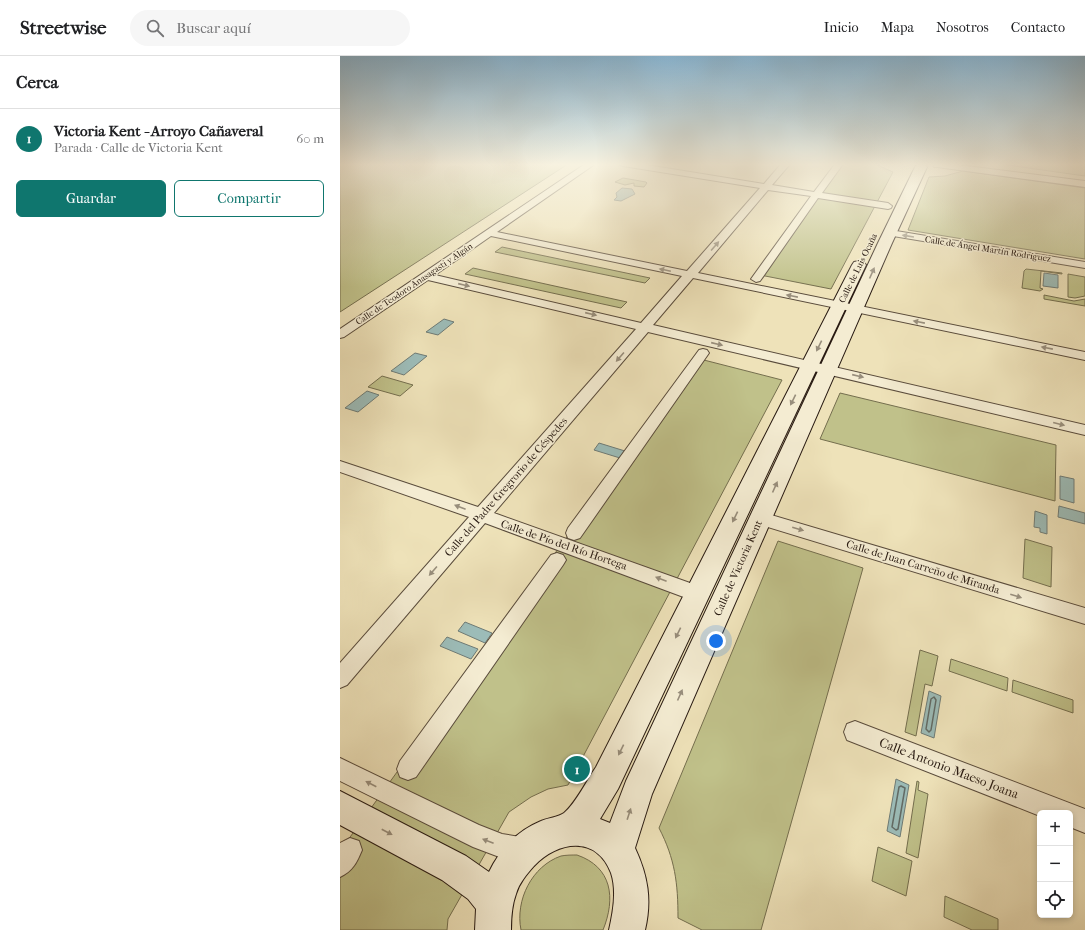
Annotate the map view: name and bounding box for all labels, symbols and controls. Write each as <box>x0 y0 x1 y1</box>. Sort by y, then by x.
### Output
search box <box>130 10 410 46</box>
text: Streetwise <box>20 17 106 39</box>
icon: search <box>144 17 166 39</box>
text: Buscar aquí <box>176 19 251 37</box>
text: Inicio <box>824 19 859 36</box>
text: Mapa <box>881 19 914 36</box>
text: Nosotros <box>936 19 989 36</box>
text: Contacto <box>1011 19 1065 36</box>
text: Cerca <box>16 72 58 92</box>
text: Victoria Kent - Arroyo Cañaveral <box>54 122 263 140</box>
text: 1 <box>27 131 31 146</box>
text: 60 m <box>296 131 324 146</box>
text: Parada · Calle de Victoria Kent <box>54 140 223 155</box>
button: Guardar <box>16 180 166 217</box>
button: Compartir <box>174 180 324 217</box>
street label: Calle de Luis Ocaña <box>837 231 879 304</box>
one-way arrow <box>902 233 915 239</box>
street label: Calle de Ángel Martín Rodríguez <box>924 234 1052 264</box>
street label: Calle de Teodoro Anasagasti y Algán <box>354 241 475 327</box>
one-way arrow <box>711 241 720 251</box>
one-way arrow <box>658 266 671 272</box>
one-way arrow <box>869 267 875 279</box>
one-way arrow <box>458 282 470 288</box>
one-way arrow <box>786 293 798 299</box>
one-way arrow <box>585 312 597 318</box>
one-way arrow <box>913 318 926 324</box>
one-way arrow <box>711 341 724 347</box>
one-way arrow <box>816 341 822 352</box>
one-way arrow <box>1041 344 1053 350</box>
one-way arrow <box>615 351 624 362</box>
one-way arrow <box>851 374 864 380</box>
one-way arrow <box>790 394 796 406</box>
street label: Calle del Padre Gregrorio de Céspedes <box>442 415 570 559</box>
one-way arrow <box>1053 421 1065 427</box>
one-way arrow <box>772 482 778 493</box>
one-way arrow <box>453 504 465 510</box>
one-way arrow <box>732 511 738 522</box>
street label: Calle de Pío del Río Hortega <box>499 517 630 573</box>
street label: Calle de Victoria Kent <box>711 518 765 618</box>
one-way arrow <box>793 526 805 532</box>
street label: Calle de Juan Carreño de Miranda <box>845 537 1002 597</box>
one-way arrow <box>429 565 438 576</box>
one-way arrow <box>655 576 667 582</box>
one-way arrow <box>1011 593 1023 599</box>
one-way arrow <box>675 628 681 639</box>
your location <box>706 631 726 651</box>
one-way arrow <box>677 689 684 701</box>
street label: Calle Antonio Maeso Joana <box>877 734 1022 802</box>
one-way arrow <box>618 744 624 756</box>
pin: 1 <box>564 754 590 784</box>
one-way arrow <box>365 781 377 787</box>
one-way arrow <box>626 808 632 820</box>
map controls <box>1037 810 1073 918</box>
button: + <box>1037 810 1073 846</box>
one-way arrow <box>381 829 393 835</box>
one-way arrow <box>481 837 493 843</box>
button: − <box>1037 846 1073 882</box>
button: locate <box>1037 882 1073 918</box>

